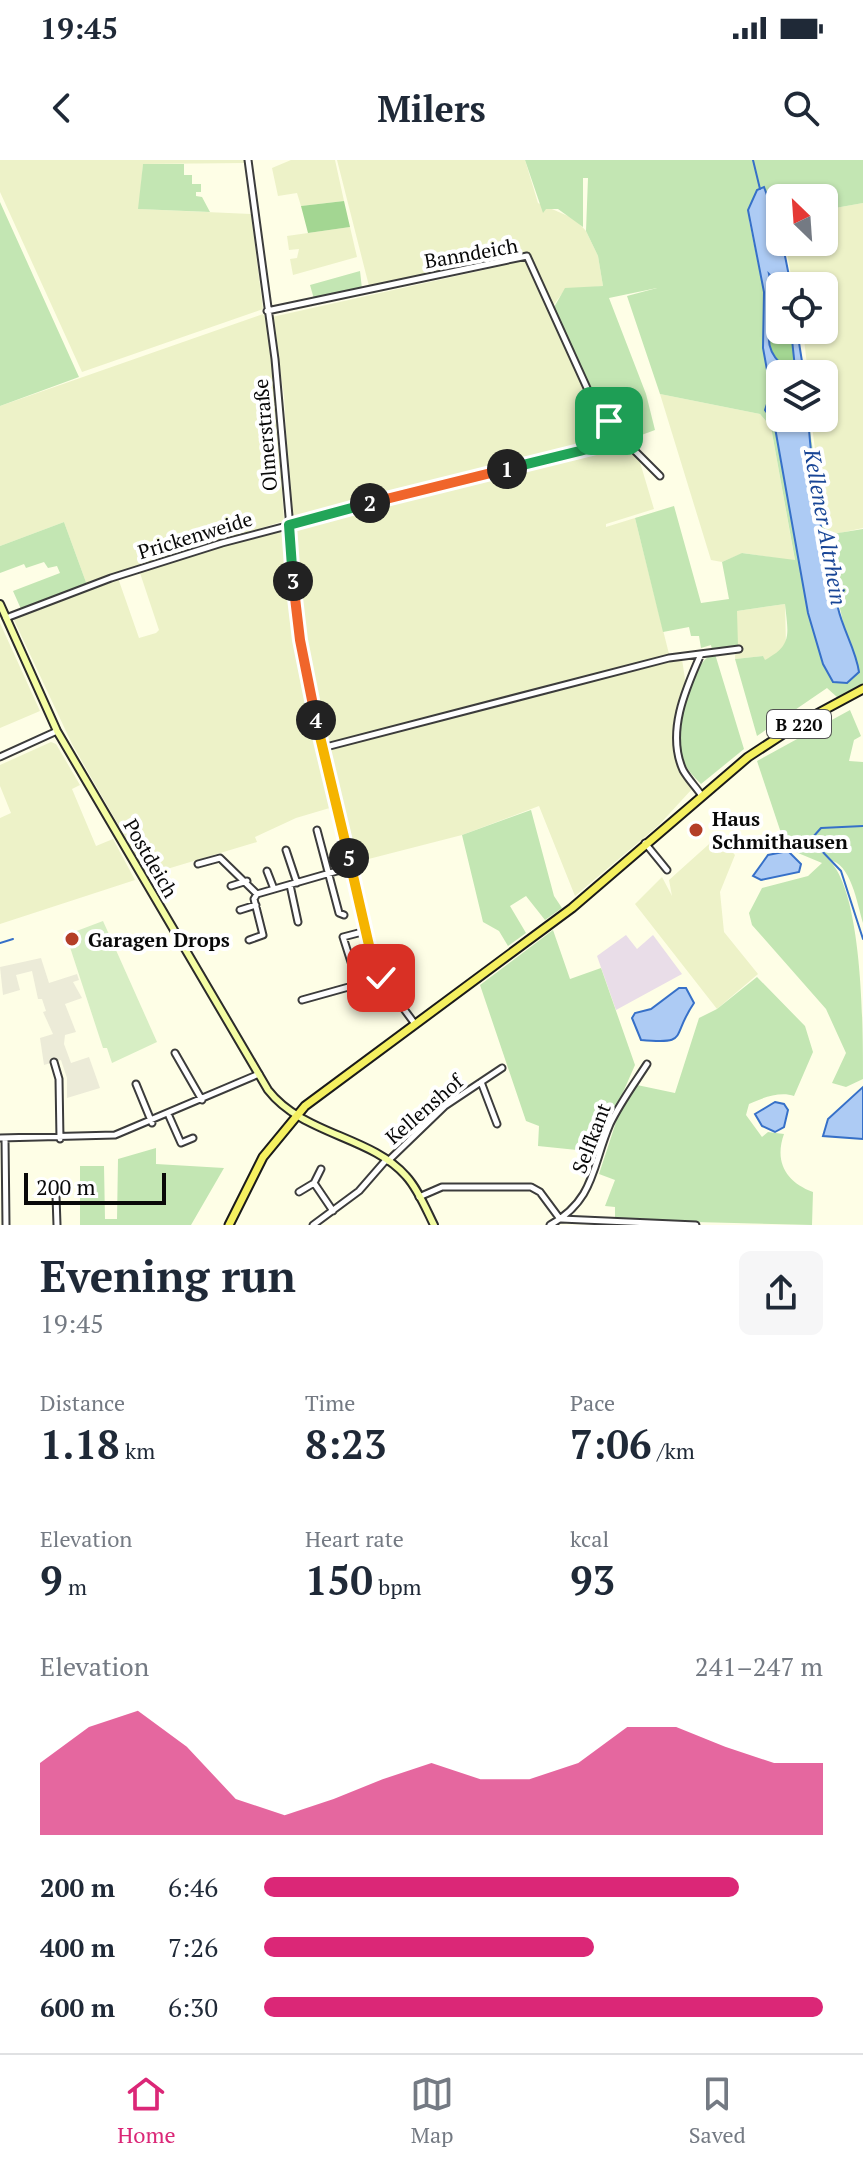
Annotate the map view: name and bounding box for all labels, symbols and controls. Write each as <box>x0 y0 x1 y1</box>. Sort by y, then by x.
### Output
text: 19:45 <box>40 8 118 48</box>
text: Milers <box>377 85 486 132</box>
icon: back <box>40 86 84 130</box>
icon: search <box>779 86 823 130</box>
north arrow <box>766 184 838 256</box>
map controls <box>766 184 838 432</box>
street label: Banndeich <box>422 231 520 274</box>
button: locate <box>766 272 838 344</box>
button: layers <box>766 360 838 432</box>
street label: Olmerstraße <box>247 378 283 492</box>
pin <box>575 387 643 455</box>
icon: arrive <box>587 399 631 443</box>
water label: Kellener Altrhein <box>798 446 854 607</box>
pin: 1 <box>487 449 527 489</box>
text: 1 <box>501 454 513 483</box>
pin: 2 <box>350 483 390 523</box>
text: 2 <box>364 488 376 517</box>
street label: Prickenweide <box>134 505 256 565</box>
pin: 3 <box>273 561 313 601</box>
text: 3 <box>287 566 299 595</box>
pin: 4 <box>296 700 336 740</box>
text: 4 <box>310 705 322 734</box>
road number: B 220 <box>767 710 831 738</box>
place label: Haus Schmithausen <box>712 805 848 855</box>
street label: Postdeich <box>118 814 184 903</box>
marker: Haus Schmithausen <box>687 821 705 839</box>
pin: 5 <box>329 838 369 878</box>
text: 5 <box>343 843 355 872</box>
place label: Garagen Drops <box>88 926 230 953</box>
marker: Garagen Drops <box>63 930 81 948</box>
pin <box>347 944 415 1012</box>
icon: check <box>359 956 403 1000</box>
street label: Kellenshof <box>380 1067 469 1150</box>
street label: Selfkant <box>565 1098 617 1177</box>
scale bar <box>24 1169 166 1205</box>
text: 200 m <box>36 1172 96 1201</box>
text: Evening run <box>40 1246 296 1305</box>
button: share <box>739 1251 823 1335</box>
text: 19:45 <box>40 1306 104 1340</box>
text: Distance <box>40 1388 125 1417</box>
text: Time <box>305 1388 355 1417</box>
text: Pace <box>570 1388 615 1417</box>
text: 1.18 <box>40 1417 120 1470</box>
text: 8:23 <box>305 1417 387 1470</box>
text: 7:06 <box>570 1417 652 1470</box>
text: km <box>120 1436 155 1465</box>
text: /km <box>652 1436 695 1465</box>
text: Elevation <box>40 1524 132 1553</box>
text: Heart rate <box>305 1524 404 1553</box>
text: kcal <box>570 1524 609 1553</box>
text: 9 <box>40 1553 63 1606</box>
text: 150 <box>305 1553 373 1606</box>
text: 93 <box>570 1553 615 1606</box>
text: m <box>63 1572 87 1601</box>
text: bpm <box>373 1572 422 1601</box>
text: Elevation <box>40 1649 149 1683</box>
text: 241–247 m <box>695 1649 823 1683</box>
text: 200 m <box>40 1870 115 1904</box>
text: 6:46 <box>168 1870 218 1904</box>
text: 400 m <box>40 1930 115 1964</box>
text: 7:26 <box>168 1930 218 1964</box>
text: 600 m <box>40 1990 115 2024</box>
text: 6:30 <box>168 1990 218 2024</box>
tab: Home <box>117 2072 176 2149</box>
tab: Map <box>410 2072 454 2149</box>
tab: Saved <box>689 2072 746 2149</box>

